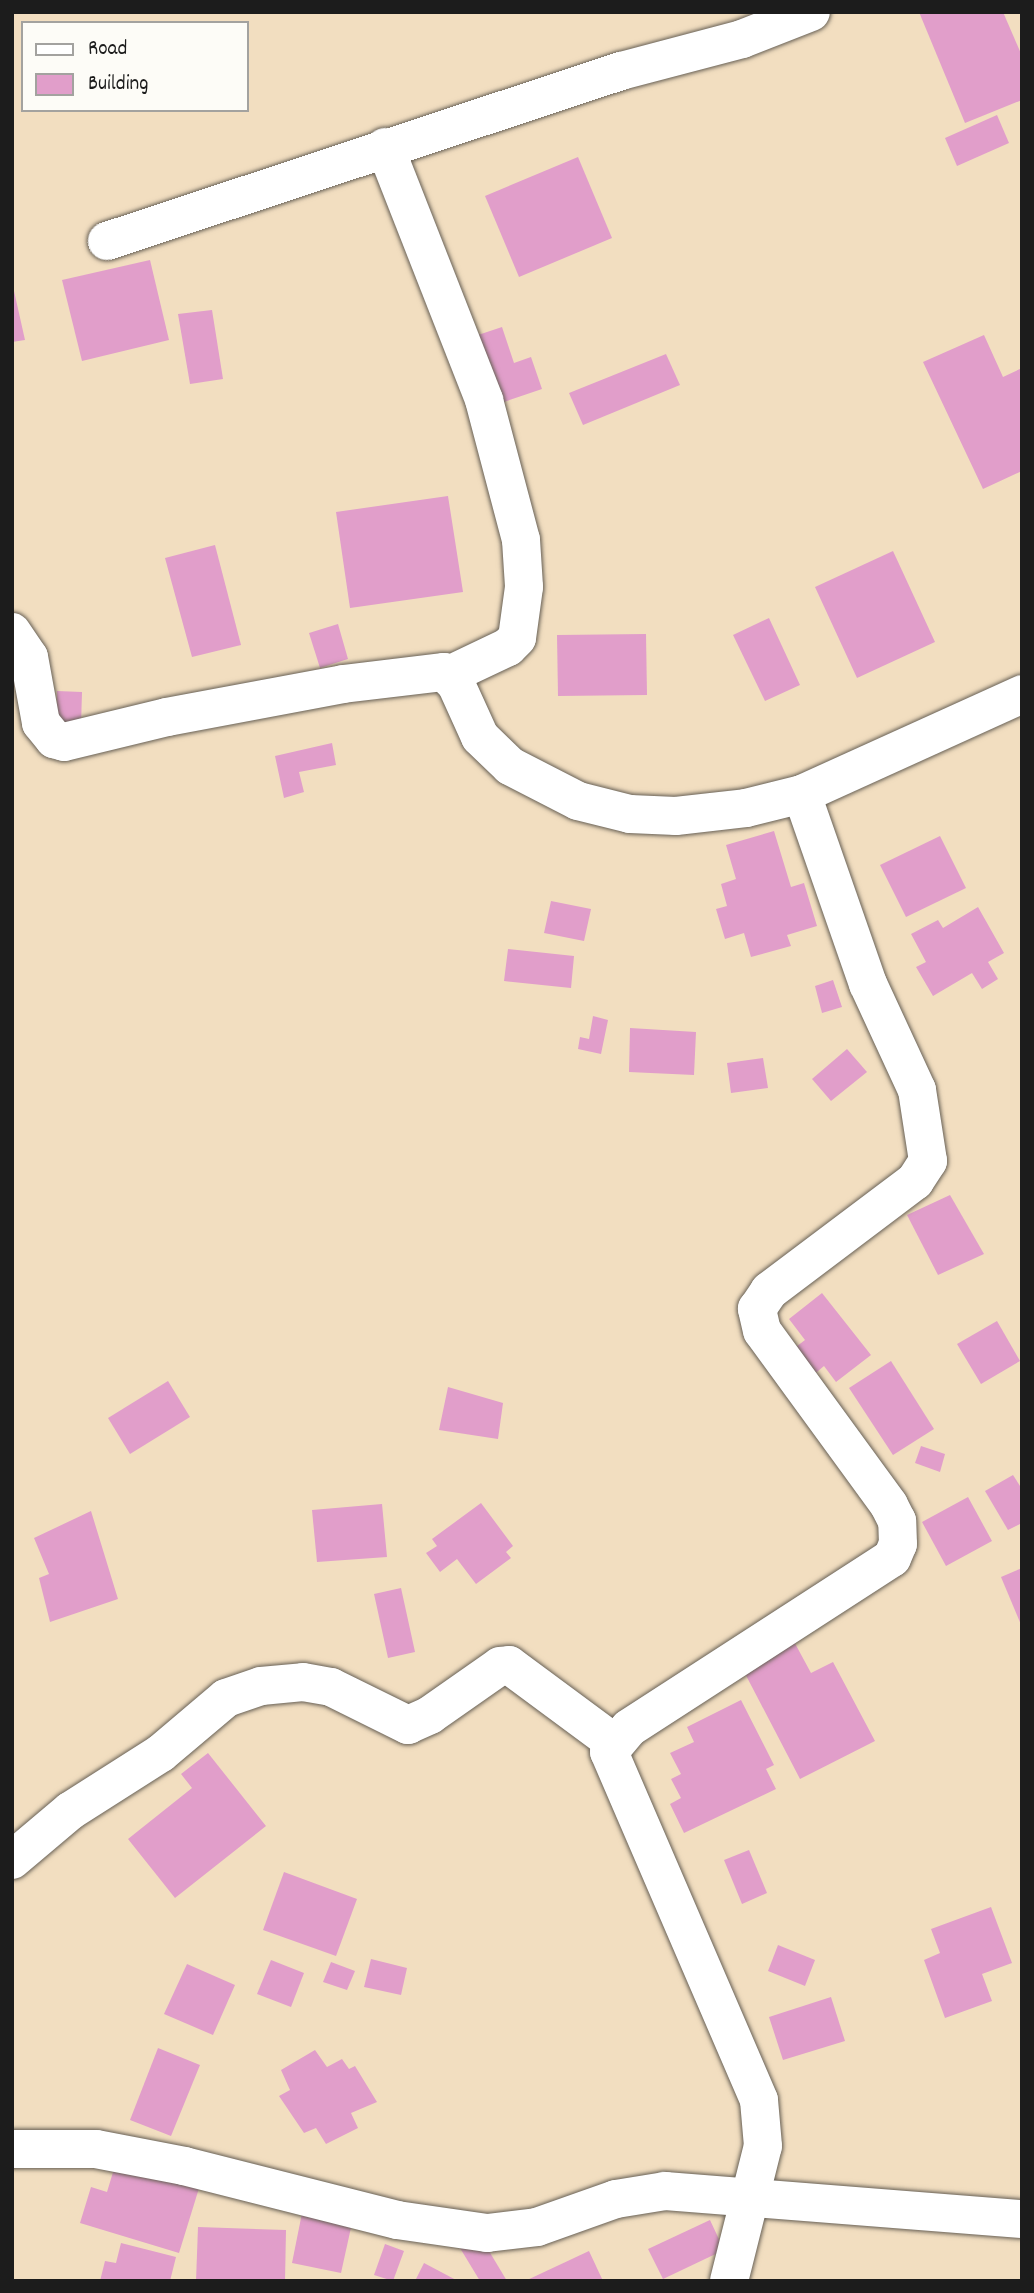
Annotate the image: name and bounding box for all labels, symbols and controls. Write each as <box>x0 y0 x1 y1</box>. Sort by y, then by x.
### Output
legend <box>21 21 248 112</box>
text: Road <box>88 35 127 65</box>
text: Building <box>88 70 148 100</box>

